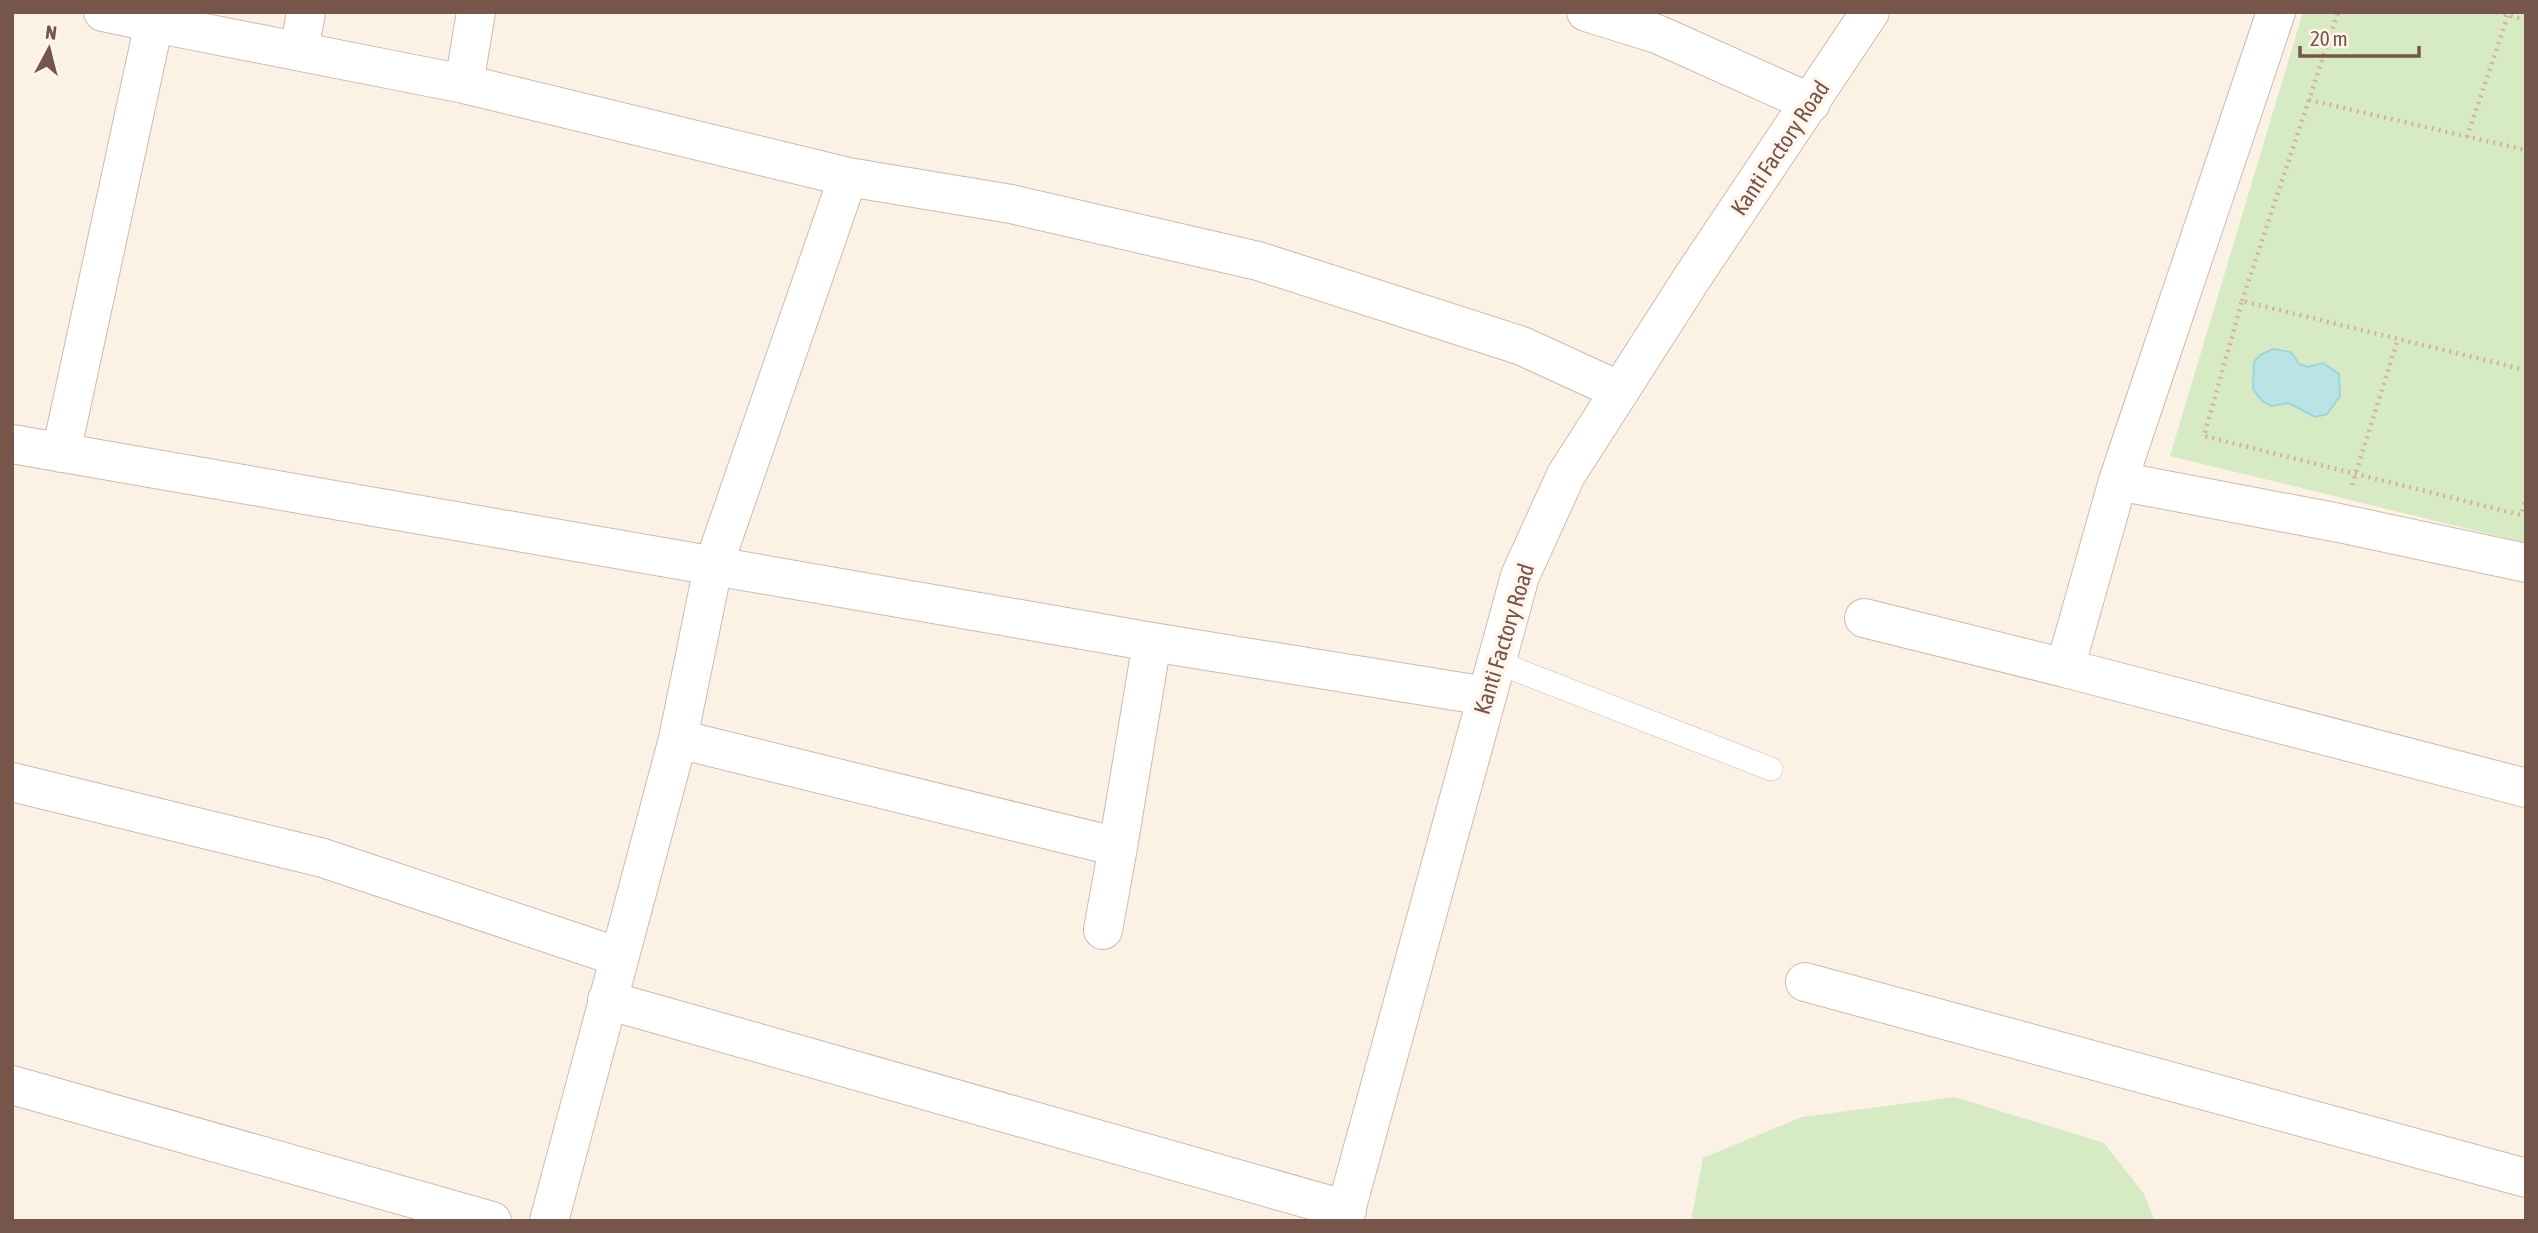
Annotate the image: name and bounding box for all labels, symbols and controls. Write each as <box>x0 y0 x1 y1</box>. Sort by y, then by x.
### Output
north arrow <box>14 14 84 84</box>
scale bar <box>2300 14 2419 58</box>
text: N <box>44 21 58 44</box>
text: 20 m <box>2310 26 2348 50</box>
street label: Kanti Factory Road <box>1726 76 1834 220</box>
street label: Kanti Factory Road <box>1469 560 1539 718</box>

